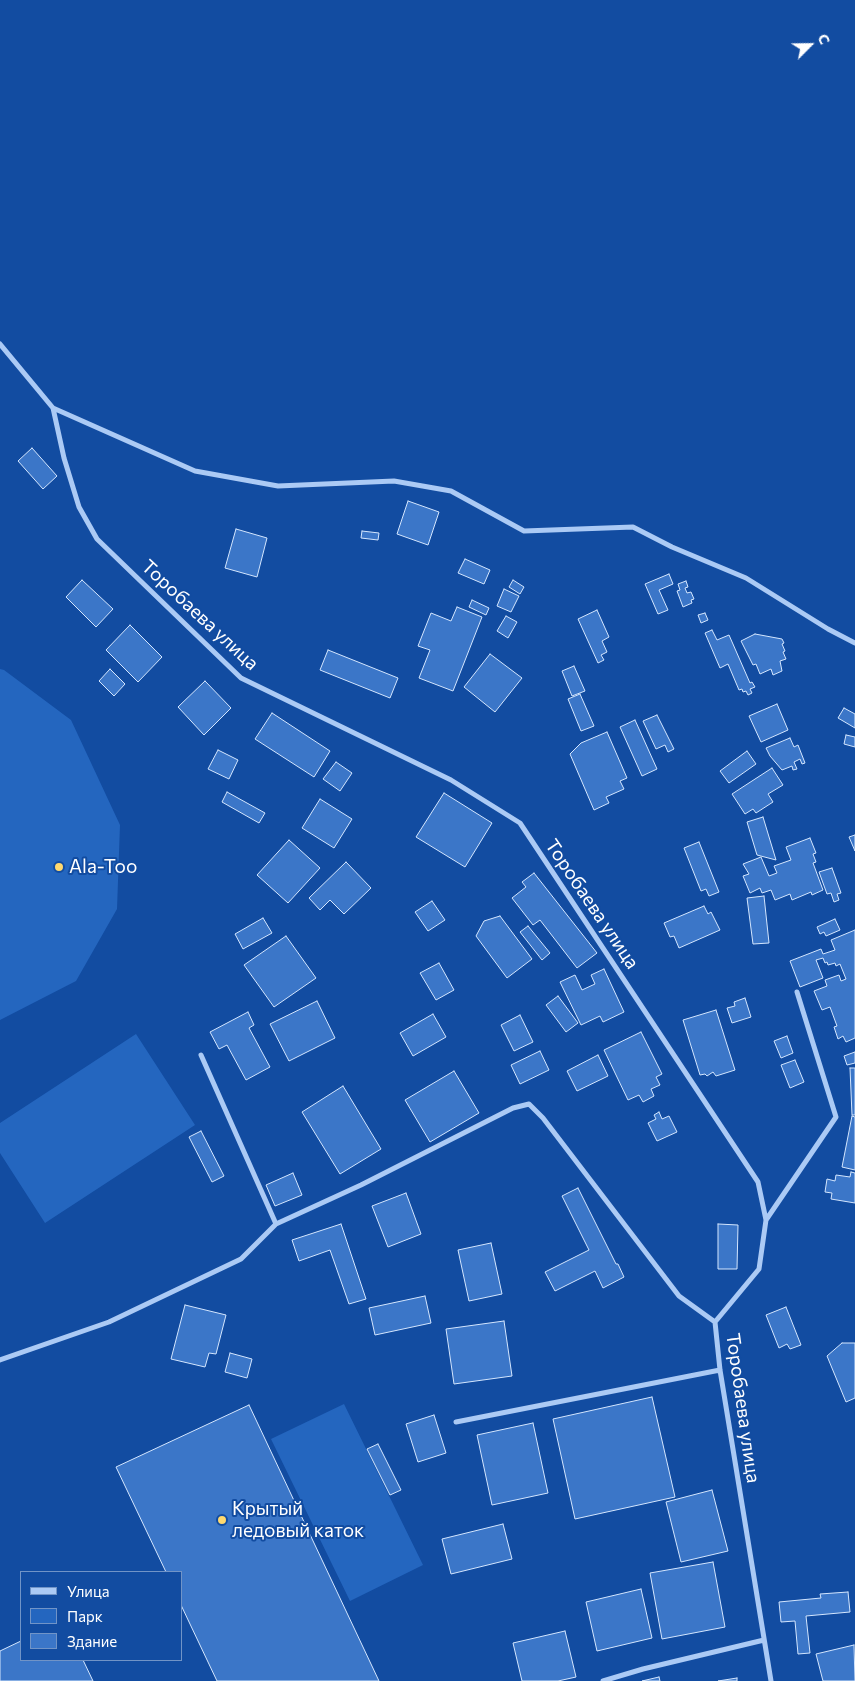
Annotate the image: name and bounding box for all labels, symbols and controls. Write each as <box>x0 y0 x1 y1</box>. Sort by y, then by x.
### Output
north arrow <box>785 20 835 70</box>
text: С <box>815 31 834 47</box>
street label: Торобаева улица <box>137 555 263 675</box>
street label: Торобаева улица <box>540 835 644 973</box>
place label: Ala-Too <box>69 856 137 878</box>
marker: Ala-Too <box>53 861 65 873</box>
street label: Торобаева улица <box>721 1331 765 1485</box>
place label: Крытый ледовый каток <box>232 1498 364 1542</box>
marker: Крытый ледовый каток <box>216 1514 228 1526</box>
legend <box>20 1571 182 1661</box>
text: Улица <box>67 1582 109 1600</box>
text: Парк <box>67 1607 103 1625</box>
text: Здание <box>67 1632 117 1650</box>

